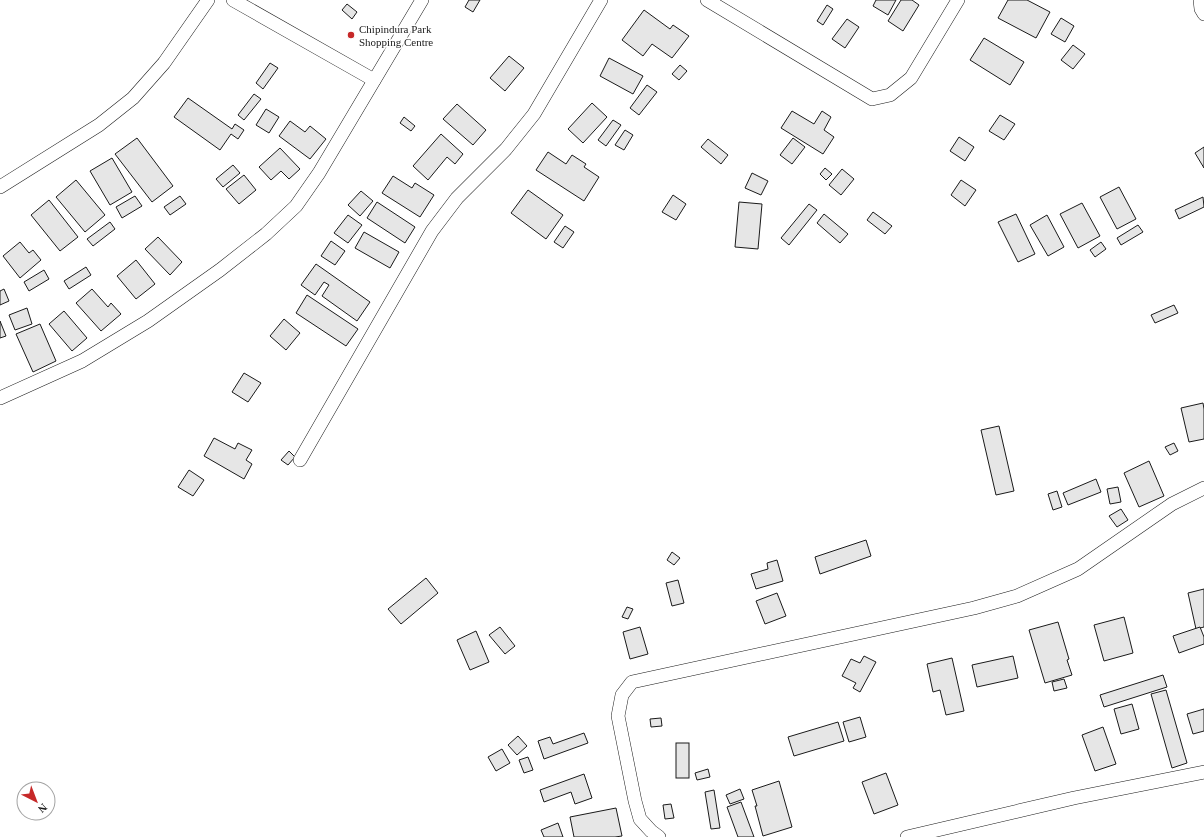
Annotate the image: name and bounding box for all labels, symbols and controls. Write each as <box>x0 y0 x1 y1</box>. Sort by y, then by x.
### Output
place label: Chipindura Park Shopping Centre <box>359 23 433 48</box>
marker: Chipindura Park Shopping Centre <box>346 30 356 40</box>
north arrow <box>16 781 56 821</box>
text: N <box>36 801 50 816</box>

